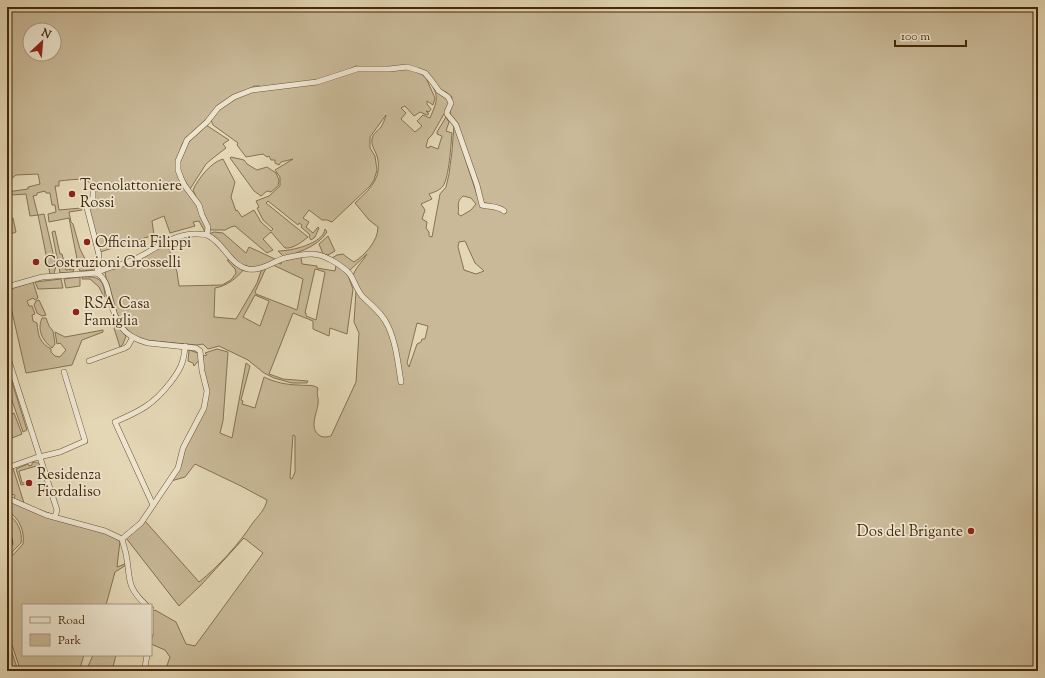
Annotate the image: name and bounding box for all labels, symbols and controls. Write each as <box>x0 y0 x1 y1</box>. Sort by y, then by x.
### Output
north arrow <box>22 22 62 62</box>
scale bar <box>895 22 966 48</box>
text: N <box>38 24 54 43</box>
text: 100 m <box>901 28 930 46</box>
place label: Tecnolattoniere Rossi <box>80 176 182 214</box>
marker: Tecnolattoniere Rossi <box>67 189 77 199</box>
place label: Officina Filippi <box>95 233 191 254</box>
marker: Officina Filippi <box>82 237 92 247</box>
place label: Costruzioni Grosselli <box>44 253 181 274</box>
marker: Costruzioni Grosselli <box>31 257 41 267</box>
place label: RSA Casa Famiglia <box>84 294 150 332</box>
marker: RSA Casa Famiglia <box>71 307 81 317</box>
place label: Residenza Fiordaliso <box>37 465 101 503</box>
marker: Residenza Fiordaliso <box>24 478 34 488</box>
place label: Dos del Brigante <box>857 522 963 543</box>
marker: Dos del Brigante <box>966 526 976 536</box>
legend <box>22 604 152 656</box>
text: Road <box>58 612 85 630</box>
text: Park <box>58 632 81 650</box>

